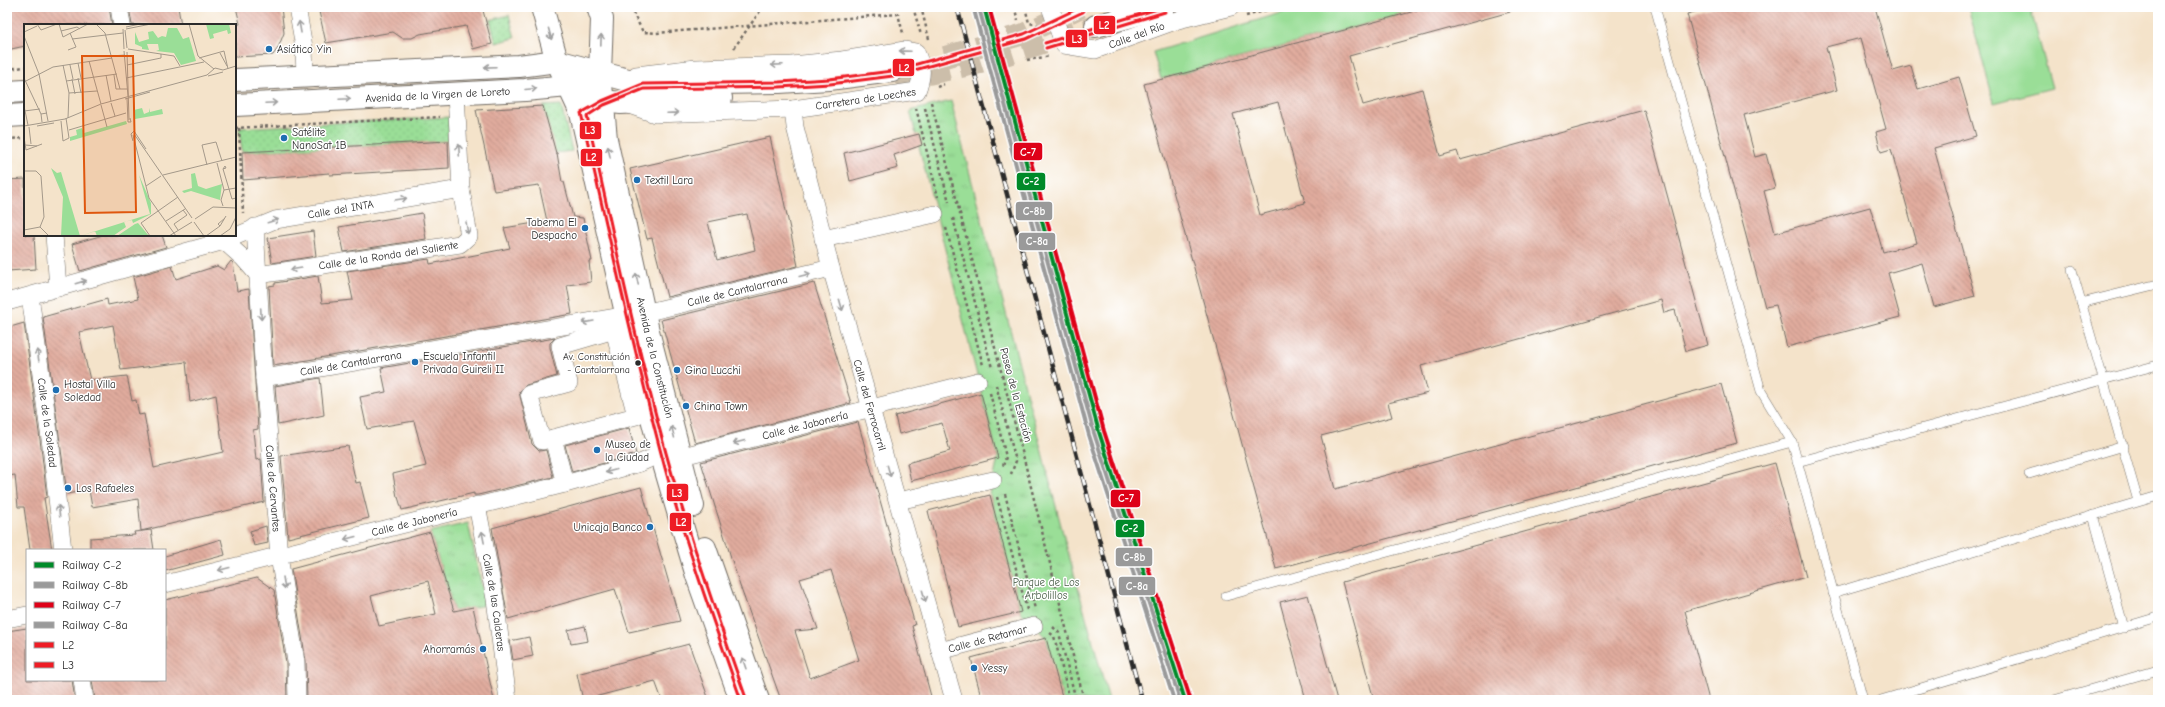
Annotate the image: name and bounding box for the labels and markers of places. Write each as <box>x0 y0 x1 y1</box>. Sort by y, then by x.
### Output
place label: Asiático Yin <box>277 43 332 56</box>
marker: Asiático Yin <box>264 44 274 54</box>
place label: Satélite NanoSat 1B <box>292 126 347 152</box>
marker: Satélite NanoSat 1B <box>279 133 289 143</box>
place label: Textil Lara <box>645 174 693 187</box>
marker: Textil Lara <box>632 175 642 185</box>
place label: Taberna El Despacho <box>526 216 577 242</box>
marker: Taberna El Despacho <box>580 223 590 233</box>
place label: Escuela Infantil Privada Guireli II <box>423 350 504 376</box>
place label: Av. Constitución - Cantalarrana <box>563 351 630 376</box>
marker: Escuela Infantil Privada Guireli II <box>410 357 420 367</box>
marker: Av. Constitución - Cantalarrana <box>633 358 643 368</box>
place label: Gina Lucchi <box>685 364 741 377</box>
marker: Gina Lucchi <box>672 365 682 375</box>
place label: Hostal Villa Soledad <box>64 378 116 404</box>
marker: Hostal Villa Soledad <box>51 385 61 395</box>
place label: China Town <box>694 400 748 413</box>
marker: China Town <box>681 401 691 411</box>
place label: Museo de la Ciudad <box>605 438 651 464</box>
marker: Museo de la Ciudad <box>592 445 602 455</box>
place label: Los Rafaeles <box>76 482 134 495</box>
marker: Los Rafaeles <box>63 483 73 493</box>
place label: Unicaja Banco <box>573 521 642 534</box>
marker: Unicaja Banco <box>645 522 655 532</box>
place label: Ahorramás <box>423 643 475 656</box>
marker: Ahorramás <box>478 644 488 654</box>
place label: Yessy <box>982 662 1008 675</box>
marker: Yessy <box>969 663 979 673</box>

